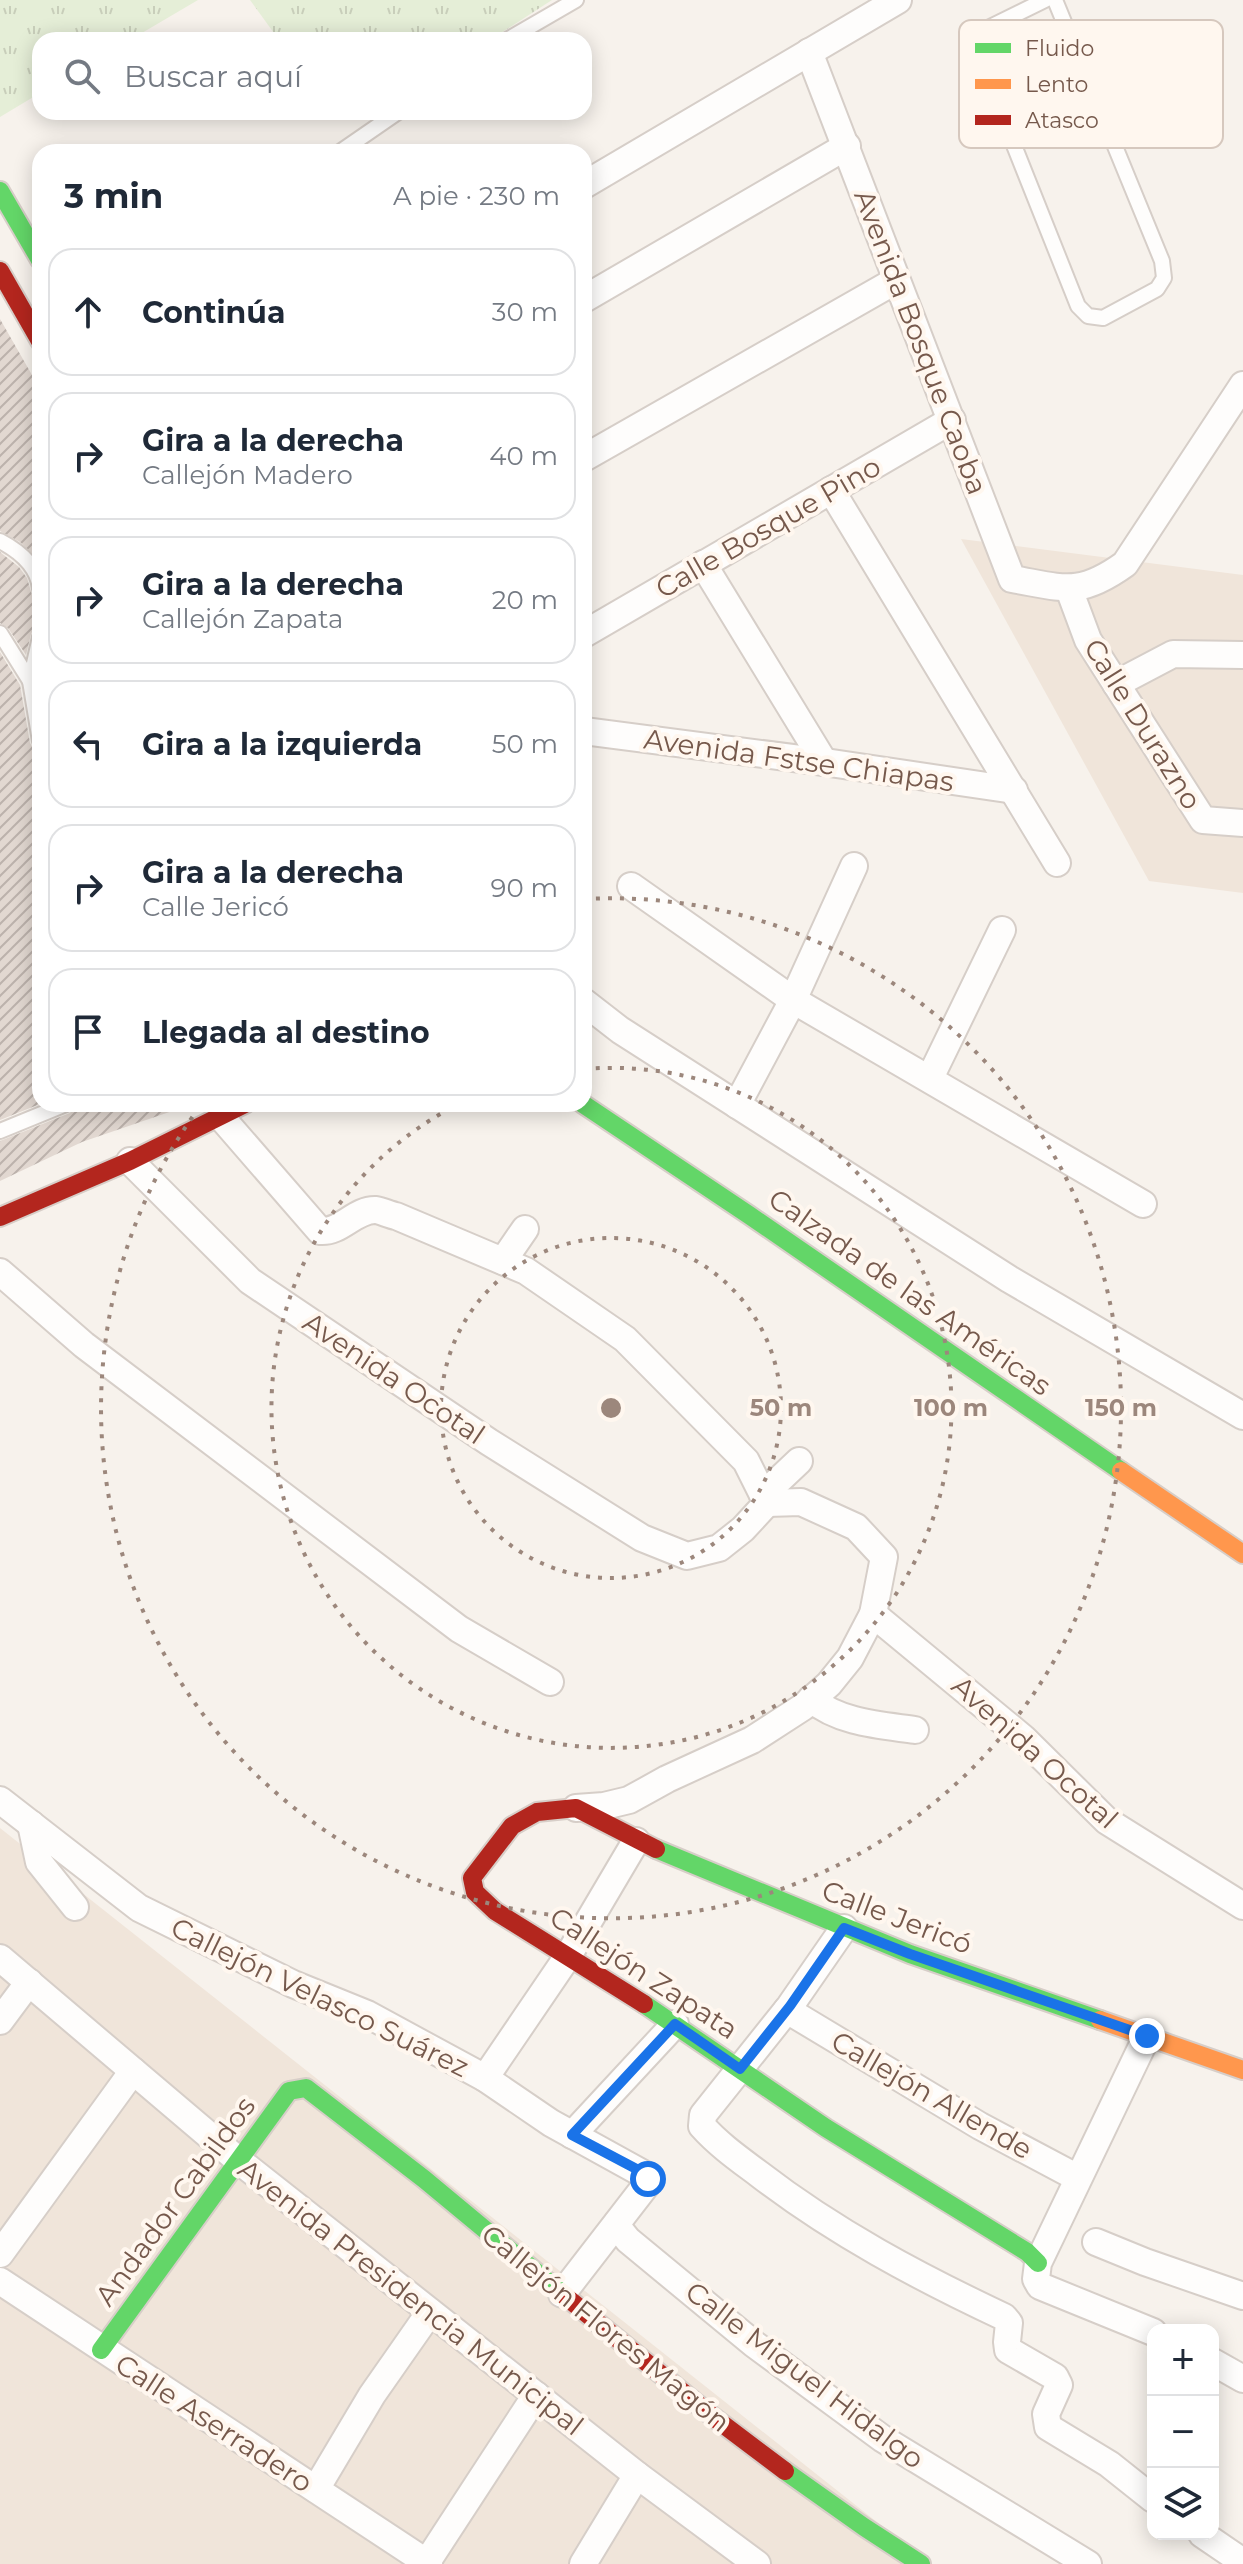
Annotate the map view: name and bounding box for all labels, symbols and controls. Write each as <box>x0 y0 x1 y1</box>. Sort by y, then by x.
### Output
legend <box>959 20 1223 148</box>
search box <box>32 32 592 120</box>
text: Fluido <box>1025 35 1094 62</box>
icon: search <box>60 54 104 98</box>
text: Buscar aquí <box>124 58 302 95</box>
text: Lento <box>1025 71 1088 98</box>
text: Atasco <box>1025 107 1099 134</box>
text: 3 min <box>64 175 163 217</box>
text: A pie · 230 m <box>393 180 560 212</box>
street label: Avenida Bosque Caoba <box>847 185 995 499</box>
icon: ahead <box>66 290 110 334</box>
text: Continúa <box>142 294 285 331</box>
text: 30 m <box>492 296 558 328</box>
text: Gira a la derecha <box>142 422 404 459</box>
icon: right <box>66 434 110 478</box>
text: 40 m <box>489 440 558 472</box>
street label: Calle Bosque Pino <box>650 449 886 605</box>
text: Callejón Madero <box>142 459 353 491</box>
text: Gira a la derecha <box>142 566 404 603</box>
icon: right <box>66 578 110 622</box>
text: 20 m <box>492 584 558 616</box>
text: Callejón Zapata <box>142 603 343 635</box>
street label: Calle Durazno <box>1077 632 1209 816</box>
street label: Avenida Fstse Chiapas <box>642 721 956 799</box>
icon: left <box>66 722 110 766</box>
text: Gira a la izquierda <box>142 726 422 763</box>
text: 50 m <box>492 728 558 760</box>
text: Gira a la derecha <box>142 854 404 891</box>
icon: right <box>66 866 110 910</box>
text: 90 m <box>491 872 558 904</box>
text: Calle Jericó <box>142 891 289 923</box>
icon: arrive <box>66 1010 110 1054</box>
text: Llegada al destino <box>142 1014 430 1051</box>
street label: Calzada de las Américas <box>762 1181 1058 1403</box>
street label: Avenida Ocotal <box>297 1305 491 1451</box>
text: 50 m <box>750 1393 812 1422</box>
text: 100 m <box>914 1393 988 1422</box>
text: 150 m <box>1085 1393 1157 1422</box>
centre of rings <box>597 1394 625 1422</box>
street label: Avenida Ocotal <box>945 1669 1125 1835</box>
street label: Calle Jericó <box>817 1873 977 1961</box>
street label: Callejón Zapata <box>544 1900 744 2046</box>
street label: Callejón Velasco Suárez <box>166 1910 474 2084</box>
route end <box>1129 2018 1165 2054</box>
street label: Callejón Allende <box>826 2024 1038 2166</box>
street label: Andador Cabildos <box>88 2090 262 2312</box>
street label: Avenida Presidencia Municipal <box>232 2152 590 2442</box>
route start <box>630 2161 666 2197</box>
street label: Callejón Flores Magón <box>475 2217 737 2439</box>
street label: Calle Miguel Hidalgo <box>679 2274 931 2476</box>
map controls <box>1147 2324 1219 2540</box>
button: + <box>1147 2324 1219 2396</box>
street label: Calle Aserradero <box>109 2347 319 2499</box>
button: − <box>1147 2396 1219 2468</box>
button: layers <box>1147 2468 1219 2540</box>

